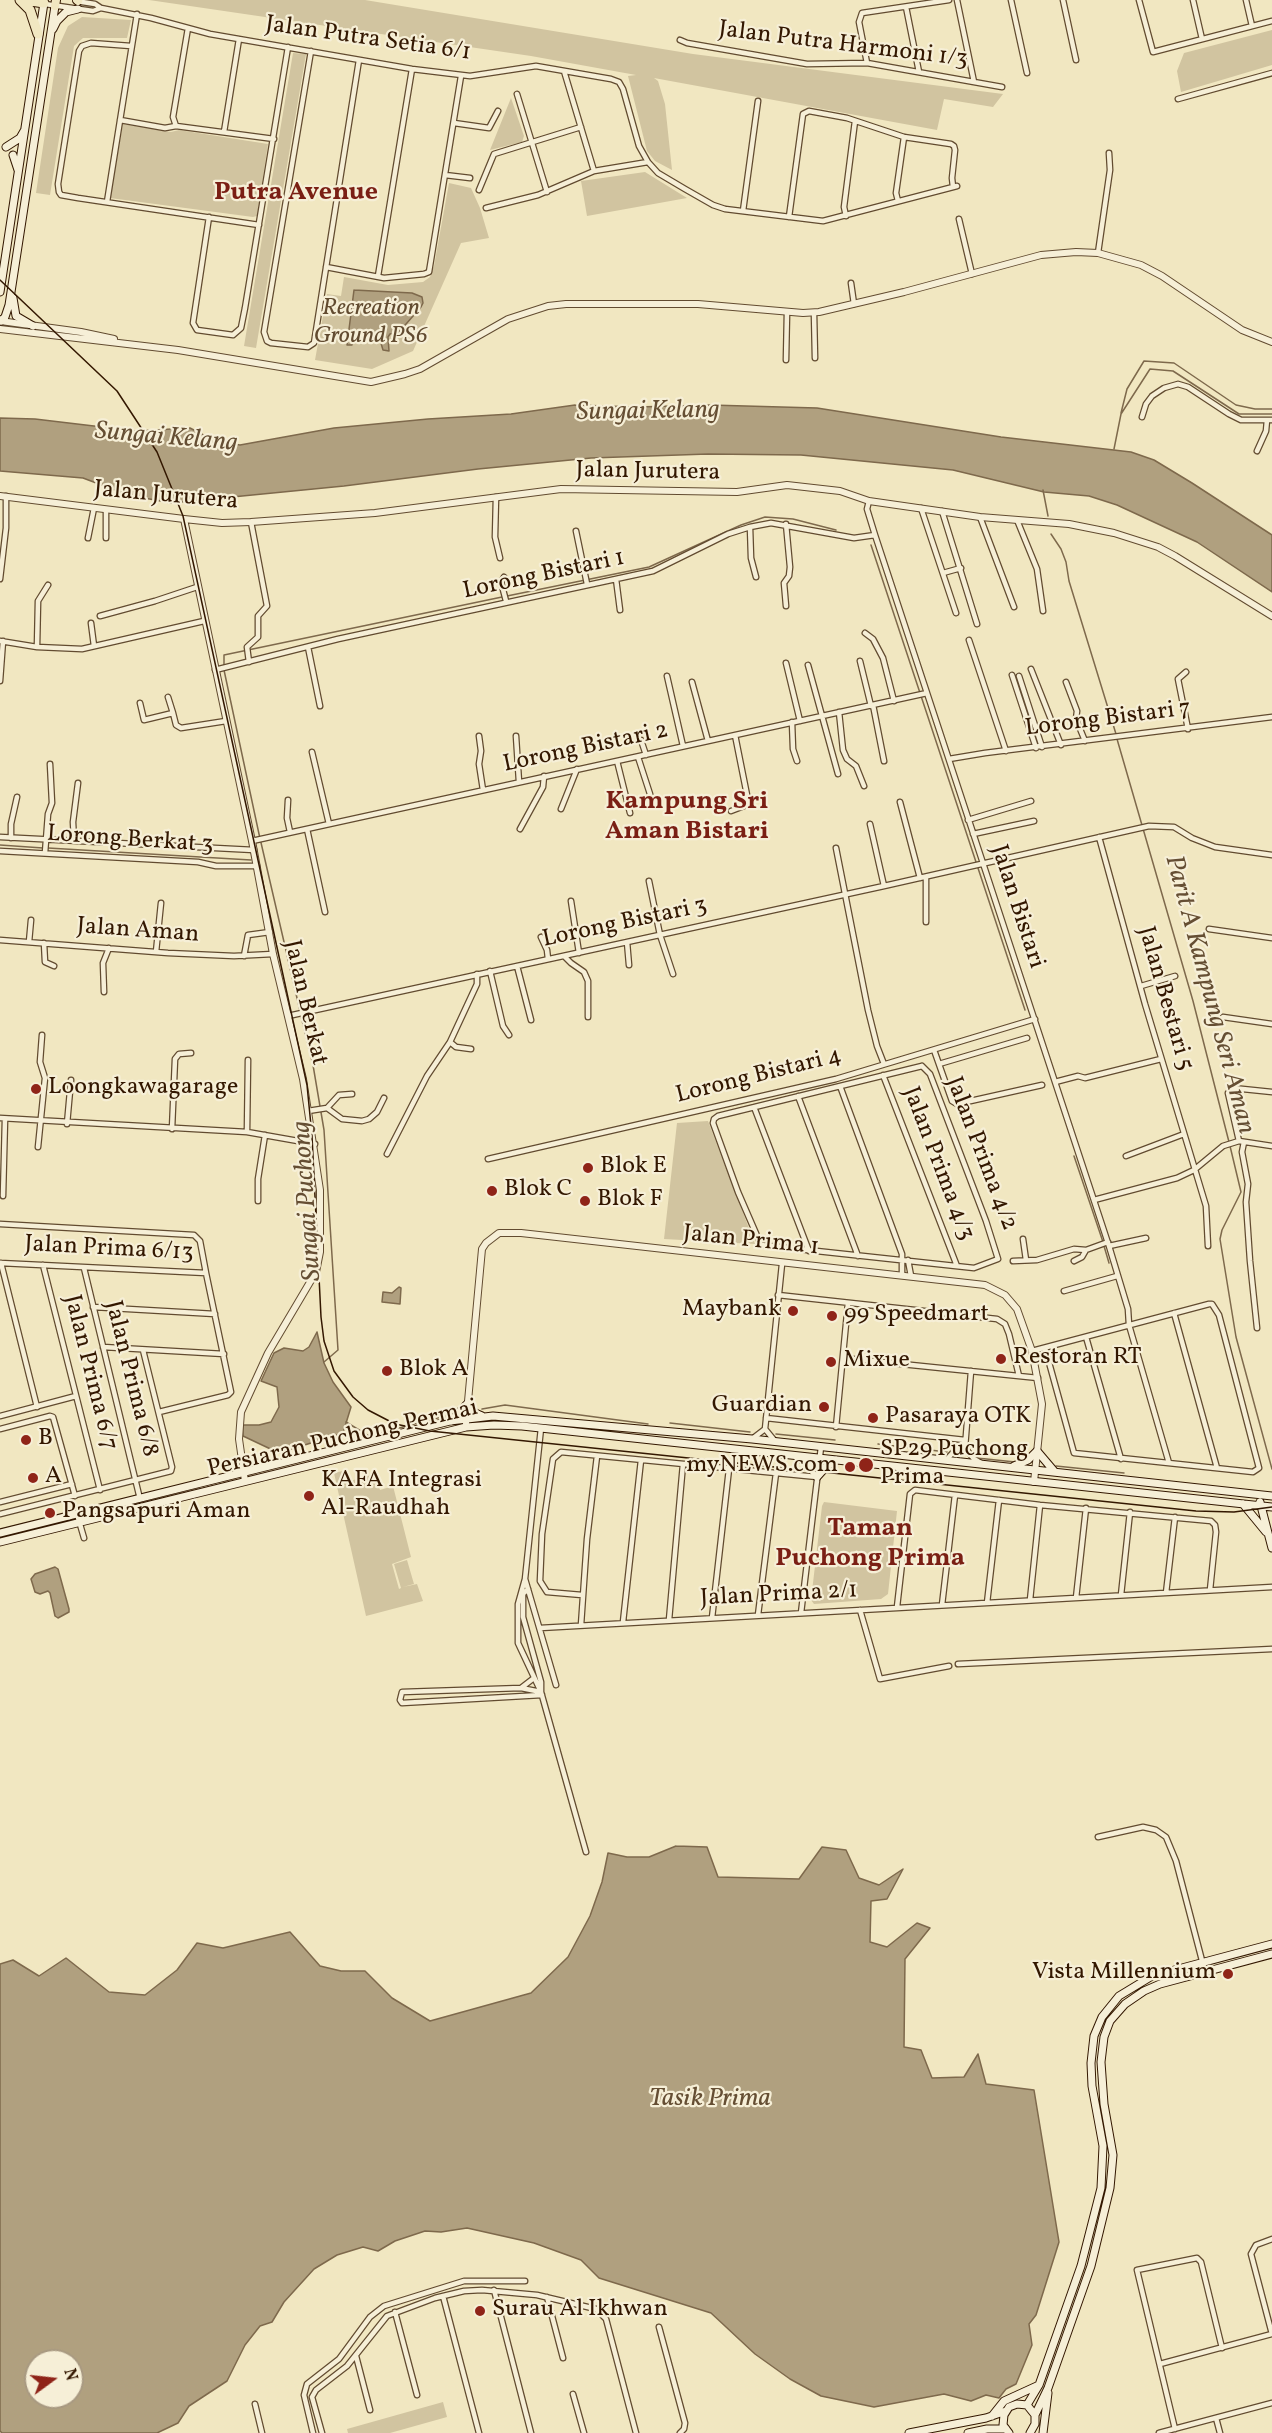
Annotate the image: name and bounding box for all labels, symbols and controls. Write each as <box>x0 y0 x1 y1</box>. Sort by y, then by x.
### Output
street label: Jalan Putra Setia 6/1 <box>263 11 473 69</box>
street label: Jalan Putra Harmoni 1/3 <box>717 16 969 76</box>
district label: Putra Avenue <box>214 178 378 210</box>
park label: Recreation Ground PS6 <box>314 296 428 352</box>
water label: Sungai Kelang <box>576 396 720 430</box>
water label: Sungai Kelang <box>93 417 239 461</box>
street label: Jalan Jurutera <box>575 457 721 489</box>
street label: Jalan Jurutera <box>93 476 239 518</box>
street label: Lorong Bistari 1 <box>460 545 628 607</box>
street label: Lorong Bistari 7 <box>1023 696 1193 744</box>
street label: Lorong Bistari 2 <box>501 717 671 781</box>
district label: Kampung Sri Aman Bistari <box>605 787 769 849</box>
street label: Lorong Berkat 3 <box>46 821 214 861</box>
street label: Jalan Bistari <box>982 842 1050 972</box>
water label: Parit A Kampung Seri Aman <box>1156 852 1260 1138</box>
street label: Lorong Bistari 3 <box>540 892 710 956</box>
street label: Jalan Aman <box>76 913 200 951</box>
street label: Jalan Bestari 5 <box>1130 924 1198 1074</box>
street label: Jalan Berkat <box>276 938 332 1068</box>
street label: Lorong Bistari 4 <box>673 1043 845 1111</box>
street label: Jalan Prima 4/2 <box>938 1073 1022 1235</box>
place label: Loongkawagarage <box>48 1075 238 1103</box>
marker: Loongkawagarage <box>29 1082 43 1096</box>
street label: Jalan Prima 4/3 <box>895 1083 979 1245</box>
water label: Sungai Puchong <box>288 1120 330 1282</box>
place label: Blok E <box>600 1154 667 1182</box>
marker: Blok E <box>581 1161 595 1175</box>
place label: Blok C <box>504 1177 572 1205</box>
marker: Blok C <box>485 1184 499 1198</box>
place label: Blok F <box>597 1187 663 1215</box>
marker: Blok F <box>578 1194 592 1208</box>
street label: Jalan Prima 1 <box>682 1221 820 1263</box>
street label: Jalan Prima 6/13 <box>24 1231 194 1269</box>
street label: Jalan Prima 6/7 <box>56 1292 122 1454</box>
place label: Maybank <box>682 1297 781 1325</box>
street label: Jalan Prima 6/8 <box>97 1298 163 1460</box>
place label: 99 Speedmart <box>844 1302 989 1330</box>
marker: Maybank <box>786 1304 800 1318</box>
marker: 99 Speedmart <box>825 1309 839 1323</box>
place label: Restoran RT <box>1013 1345 1141 1373</box>
place label: Mixue <box>843 1348 910 1376</box>
marker: Restoran RT <box>994 1352 1008 1366</box>
marker: Mixue <box>824 1355 838 1369</box>
place label: Blok A <box>399 1357 468 1385</box>
marker: Blok A <box>380 1364 394 1378</box>
place label: Guardian <box>712 1393 812 1421</box>
street label: Persiaran Puchong Permai <box>205 1395 481 1485</box>
marker: Guardian <box>817 1400 831 1414</box>
place label: Pasaraya OTK <box>885 1404 1031 1432</box>
marker: Pasaraya OTK <box>866 1411 880 1425</box>
place label: B <box>38 1426 53 1454</box>
marker: B <box>19 1433 33 1447</box>
place label: SP29 Puchong Prima <box>880 1437 1028 1493</box>
place label: myNEWS.com <box>686 1453 838 1481</box>
marker: SP29 Puchong Prima <box>857 1456 875 1474</box>
marker: myNEWS.com <box>843 1460 857 1474</box>
place label: A <box>45 1464 62 1492</box>
place label: KAFA Integrasi Al-Raudhah <box>321 1468 482 1524</box>
marker: A <box>26 1471 40 1485</box>
marker: KAFA Integrasi Al-Raudhah <box>302 1489 316 1503</box>
place label: Pangsapuri Aman <box>62 1499 250 1527</box>
marker: Pangsapuri Aman <box>43 1506 57 1520</box>
district label: Taman Puchong Prima <box>775 1514 965 1576</box>
street label: Jalan Prima 2/1 <box>700 1577 858 1615</box>
place label: Vista Millennium <box>1032 1960 1216 1988</box>
marker: Vista Millennium <box>1221 1967 1235 1981</box>
water label: Tasik Prima <box>649 2084 771 2116</box>
place label: Surau Al Ikhwan <box>492 2297 668 2325</box>
marker: Surau Al Ikhwan <box>473 2304 487 2318</box>
north arrow <box>24 2349 84 2409</box>
text: N <box>57 2366 82 2383</box>

